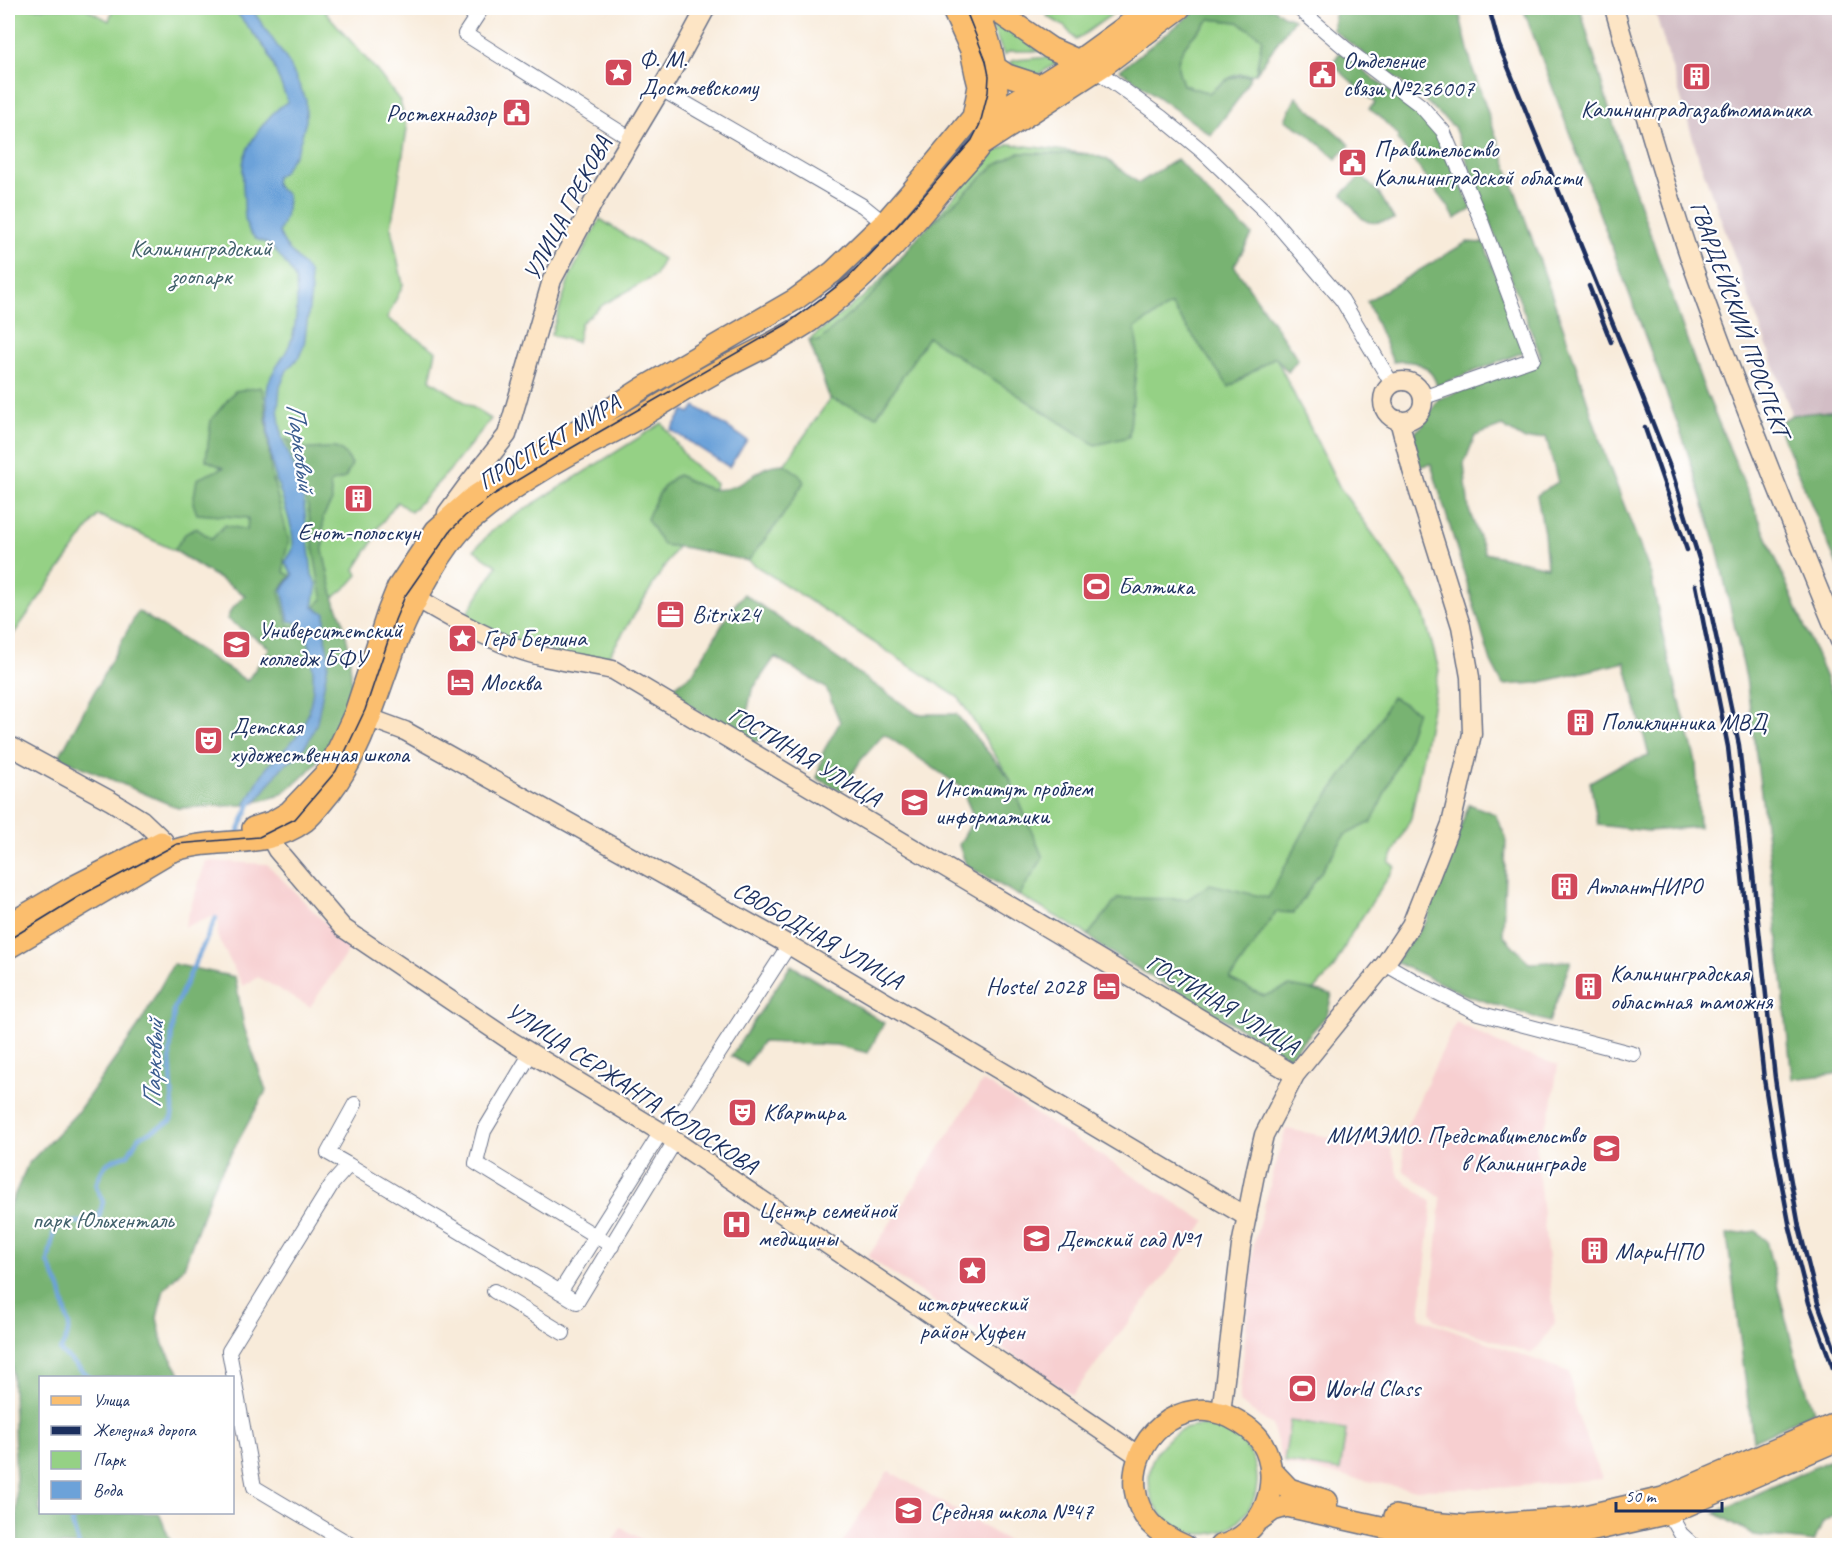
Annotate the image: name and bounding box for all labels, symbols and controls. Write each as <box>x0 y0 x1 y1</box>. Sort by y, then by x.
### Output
place label: Ф. М. Достоевскому <box>639 44 760 102</box>
place label: Отделение связи №236007 <box>1343 45 1475 103</box>
place icon: Ф. М. Достоевскому <box>602 57 634 89</box>
public building icon: Отделение связи №236007 <box>1306 58 1338 90</box>
building icon: Калининградгазавтоматика <box>1680 60 1712 92</box>
place label: Калининградгазавтоматика <box>1581 94 1813 124</box>
public building icon: Ростехнадзор <box>501 97 533 129</box>
place label: Ростехнадзор <box>386 98 497 128</box>
street label: УЛИЦА ГРЕКОВА <box>516 130 618 285</box>
place label: Правительство Калининградской области <box>1374 134 1584 192</box>
public building icon: Правительство Калининградской области <box>1337 147 1369 179</box>
street label: ГВАРДЕЙСКИЙ ПРОСПЕКТ <box>1683 197 1799 446</box>
park label: Калининградский зоопарк <box>130 233 274 292</box>
street label: ПРОСПЕКТ МИРА <box>472 387 626 496</box>
water label: Парковый <box>279 401 324 498</box>
building icon: Енот-полоскун <box>343 483 375 515</box>
place label: Енот-полоскун <box>298 517 422 547</box>
sports icon: Балтика <box>1081 570 1113 602</box>
place label: Балтика <box>1118 571 1196 601</box>
office icon: Bitrix24 <box>655 598 687 630</box>
place label: Bitrix24 <box>692 599 762 629</box>
place label: Университетский колледж БФУ <box>258 615 404 673</box>
place icon: Герб Берлина <box>446 622 478 654</box>
place label: Герб Берлина <box>483 623 588 653</box>
school or university icon: Университетский колледж БФУ <box>221 628 253 660</box>
hotel icon: Москва <box>444 666 476 698</box>
place label: Москва <box>481 667 542 697</box>
street label: ГОСТИНАЯ УЛИЦА <box>723 699 888 814</box>
building icon: Поликлинника МВД <box>1564 706 1596 738</box>
place label: Поликлинника МВД <box>1601 707 1769 737</box>
place label: Детская художественная школа <box>230 711 410 769</box>
theatre icon: Детская художественная школа <box>193 724 225 756</box>
place label: Институт проблем информатики <box>935 773 1094 831</box>
school or university icon: Институт проблем информатики <box>898 786 930 818</box>
building icon: АтлантНИРО <box>1549 870 1581 902</box>
place label: АтлантНИРО <box>1586 871 1704 901</box>
street label: СВОБОДНАЯ УЛИЦА <box>728 874 909 996</box>
street label: ГОСТИНАЯ УЛИЦА <box>1141 947 1306 1062</box>
place label: Калининградская областная таможня <box>1610 958 1774 1016</box>
hotel icon: Hostel 2028 <box>1090 970 1122 1002</box>
place label: Hostel 2028 <box>986 971 1087 1001</box>
building icon: Калининградская областная таможня <box>1573 971 1605 1003</box>
street label: УЛИЦА СЕРЖАНТА КОЛОСКОВА <box>501 995 764 1181</box>
water label: Парковый <box>135 1014 171 1109</box>
theatre icon: Квартира <box>726 1096 758 1128</box>
place label: Квартира <box>763 1097 847 1127</box>
place label: МИМЭМО. Представительство в Калининграде <box>1326 1120 1588 1178</box>
school or university icon: МИМЭМО. Представительство в Калининграде <box>1590 1133 1622 1165</box>
place label: Центр семейной медицины <box>758 1195 899 1253</box>
park label: парк Юльхенталь <box>32 1205 175 1235</box>
hospital icon: Центр семейной медицины <box>721 1208 753 1240</box>
school or university icon: Детский сад №1 <box>1020 1223 1052 1255</box>
place label: Детский сад №1 <box>1057 1224 1202 1254</box>
building icon: МариНПО <box>1578 1235 1610 1267</box>
place label: МариНПО <box>1615 1236 1705 1266</box>
place icon: исторический район Хуфен <box>956 1254 988 1286</box>
place label: исторический район Хуфен <box>916 1288 1030 1346</box>
sports icon: World Class <box>1287 1372 1319 1404</box>
place label: World Class <box>1324 1373 1422 1403</box>
legend <box>39 1376 234 1514</box>
text: Улица <box>93 1389 130 1411</box>
text: Железная дорога <box>93 1419 197 1442</box>
text: Парк <box>93 1449 127 1471</box>
scale bar <box>1616 1475 1722 1513</box>
text: Вода <box>93 1479 124 1501</box>
text: 50 m <box>1625 1485 1658 1507</box>
school or university icon: Средняя школа №47 <box>893 1495 925 1527</box>
place label: Средняя школа №47 <box>930 1496 1094 1526</box>

